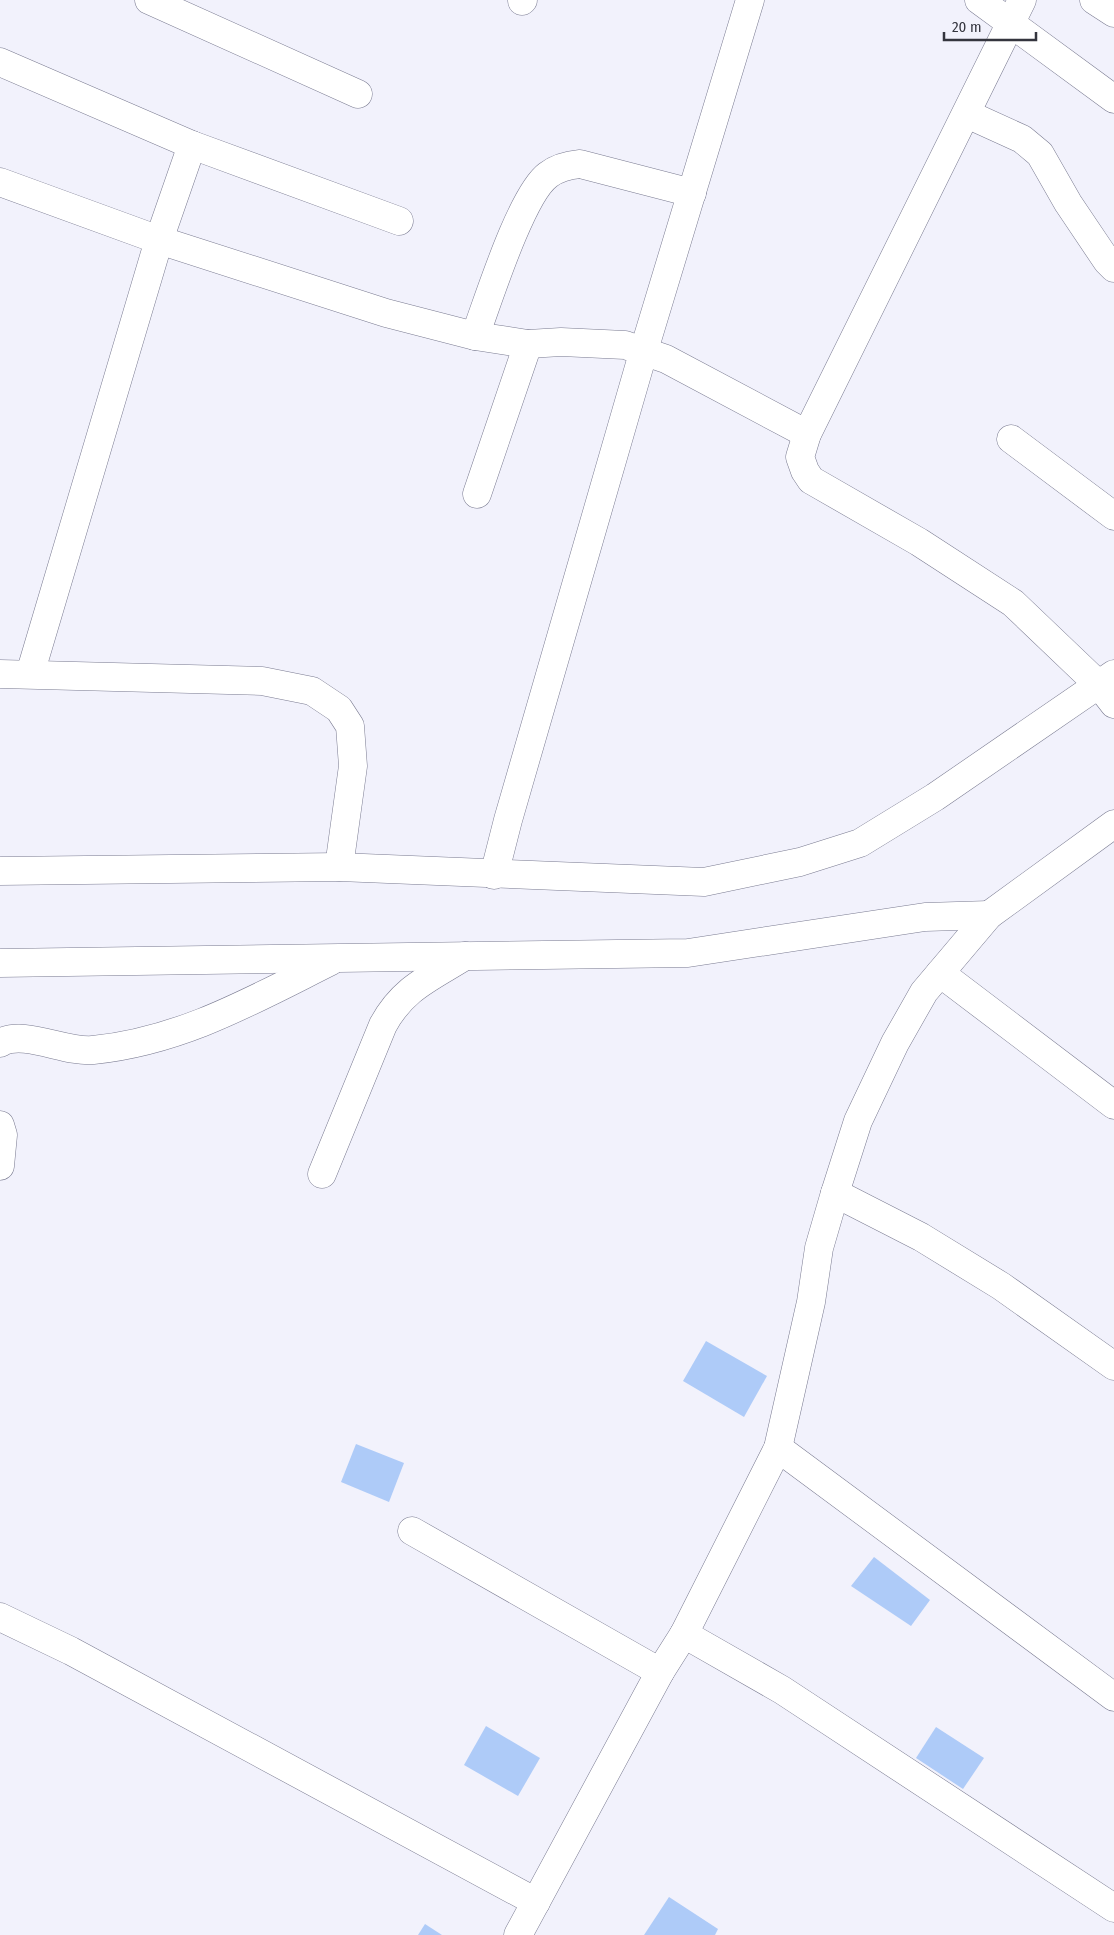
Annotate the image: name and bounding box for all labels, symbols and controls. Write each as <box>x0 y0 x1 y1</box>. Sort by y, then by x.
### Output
scale bar <box>944 10 1036 42</box>
text: 20 m <box>952 18 982 36</box>

